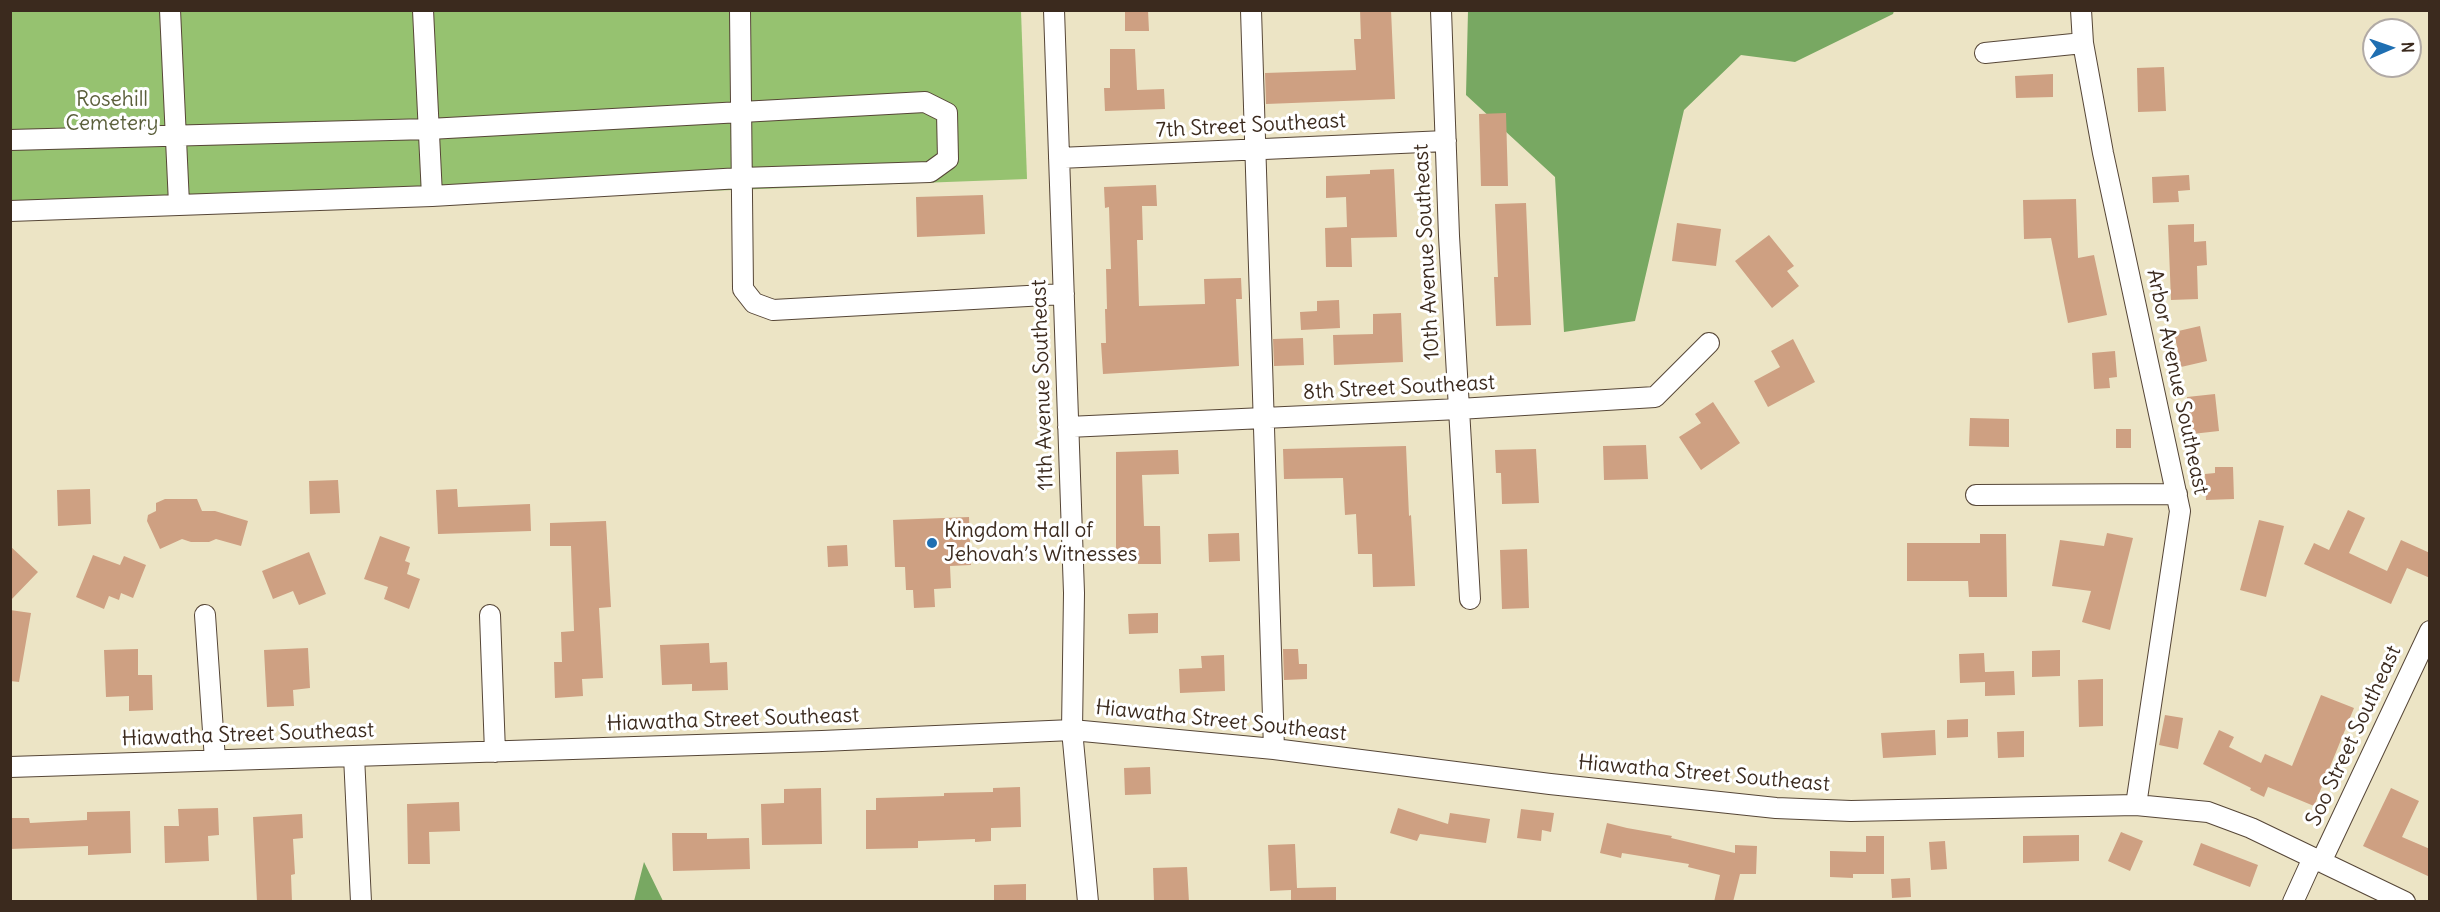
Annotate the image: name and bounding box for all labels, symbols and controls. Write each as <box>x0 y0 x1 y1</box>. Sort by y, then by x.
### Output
north arrow <box>2362 18 2422 78</box>
text: N <box>2398 42 2418 53</box>
park label: Rosehill Cemetery <box>66 87 158 137</box>
street label: 7th Street Southeast <box>1155 108 1347 144</box>
street label: 10th Avenue Southeast <box>1409 143 1445 361</box>
street label: Arbor Avenue Southeast <box>2141 267 2213 497</box>
street label: 11th Avenue Southeast <box>1027 279 1059 491</box>
street label: 8th Street Southeast <box>1302 370 1496 406</box>
place label: Kingdom Hall of Jehovah’s Witnesses <box>944 518 1137 568</box>
marker: Kingdom Hall of Jehovah’s Witnesses <box>925 536 939 550</box>
street label: Soo Street Southeast <box>2301 642 2407 830</box>
street label: Hiawatha Street Southeast <box>1094 695 1348 747</box>
street label: Hiawatha Street Southeast <box>606 703 860 737</box>
street label: Hiawatha Street Southeast <box>121 718 375 752</box>
street label: Hiawatha Street Southeast <box>1577 750 1831 798</box>

